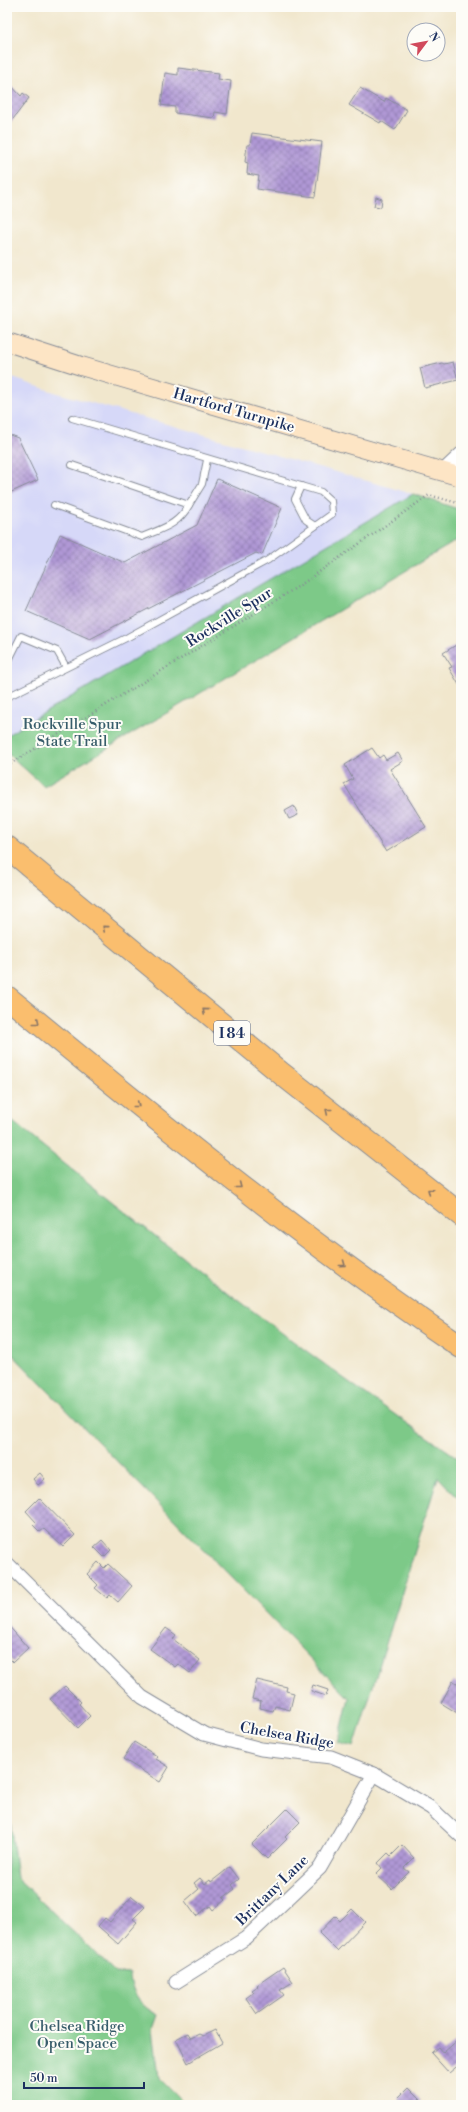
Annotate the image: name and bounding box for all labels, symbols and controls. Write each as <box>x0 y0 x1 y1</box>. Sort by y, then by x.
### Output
north arrow <box>406 22 446 62</box>
text: N <box>425 30 442 45</box>
street label: Hartford Turnpike <box>171 384 297 437</box>
street label: Rockville Spur <box>183 583 276 652</box>
park label: Rockville Spur State Trail <box>23 715 122 751</box>
one-way arrow <box>103 925 110 932</box>
one-way arrow <box>203 1008 210 1015</box>
one-way arrow <box>33 1018 40 1025</box>
road number: I 84 <box>214 1021 250 1045</box>
one-way arrow <box>133 1100 140 1107</box>
one-way arrow <box>325 1109 332 1116</box>
one-way arrow <box>235 1181 242 1188</box>
one-way arrow <box>428 1189 435 1196</box>
one-way arrow <box>339 1259 346 1267</box>
street label: Chelsea Ridge <box>238 1718 335 1753</box>
street label: Brittany Lane <box>231 1851 313 1930</box>
park label: Chelsea Ridge Open Space <box>29 2017 125 2053</box>
scale bar <box>24 2064 144 2090</box>
text: 50 m <box>30 2071 58 2086</box>

